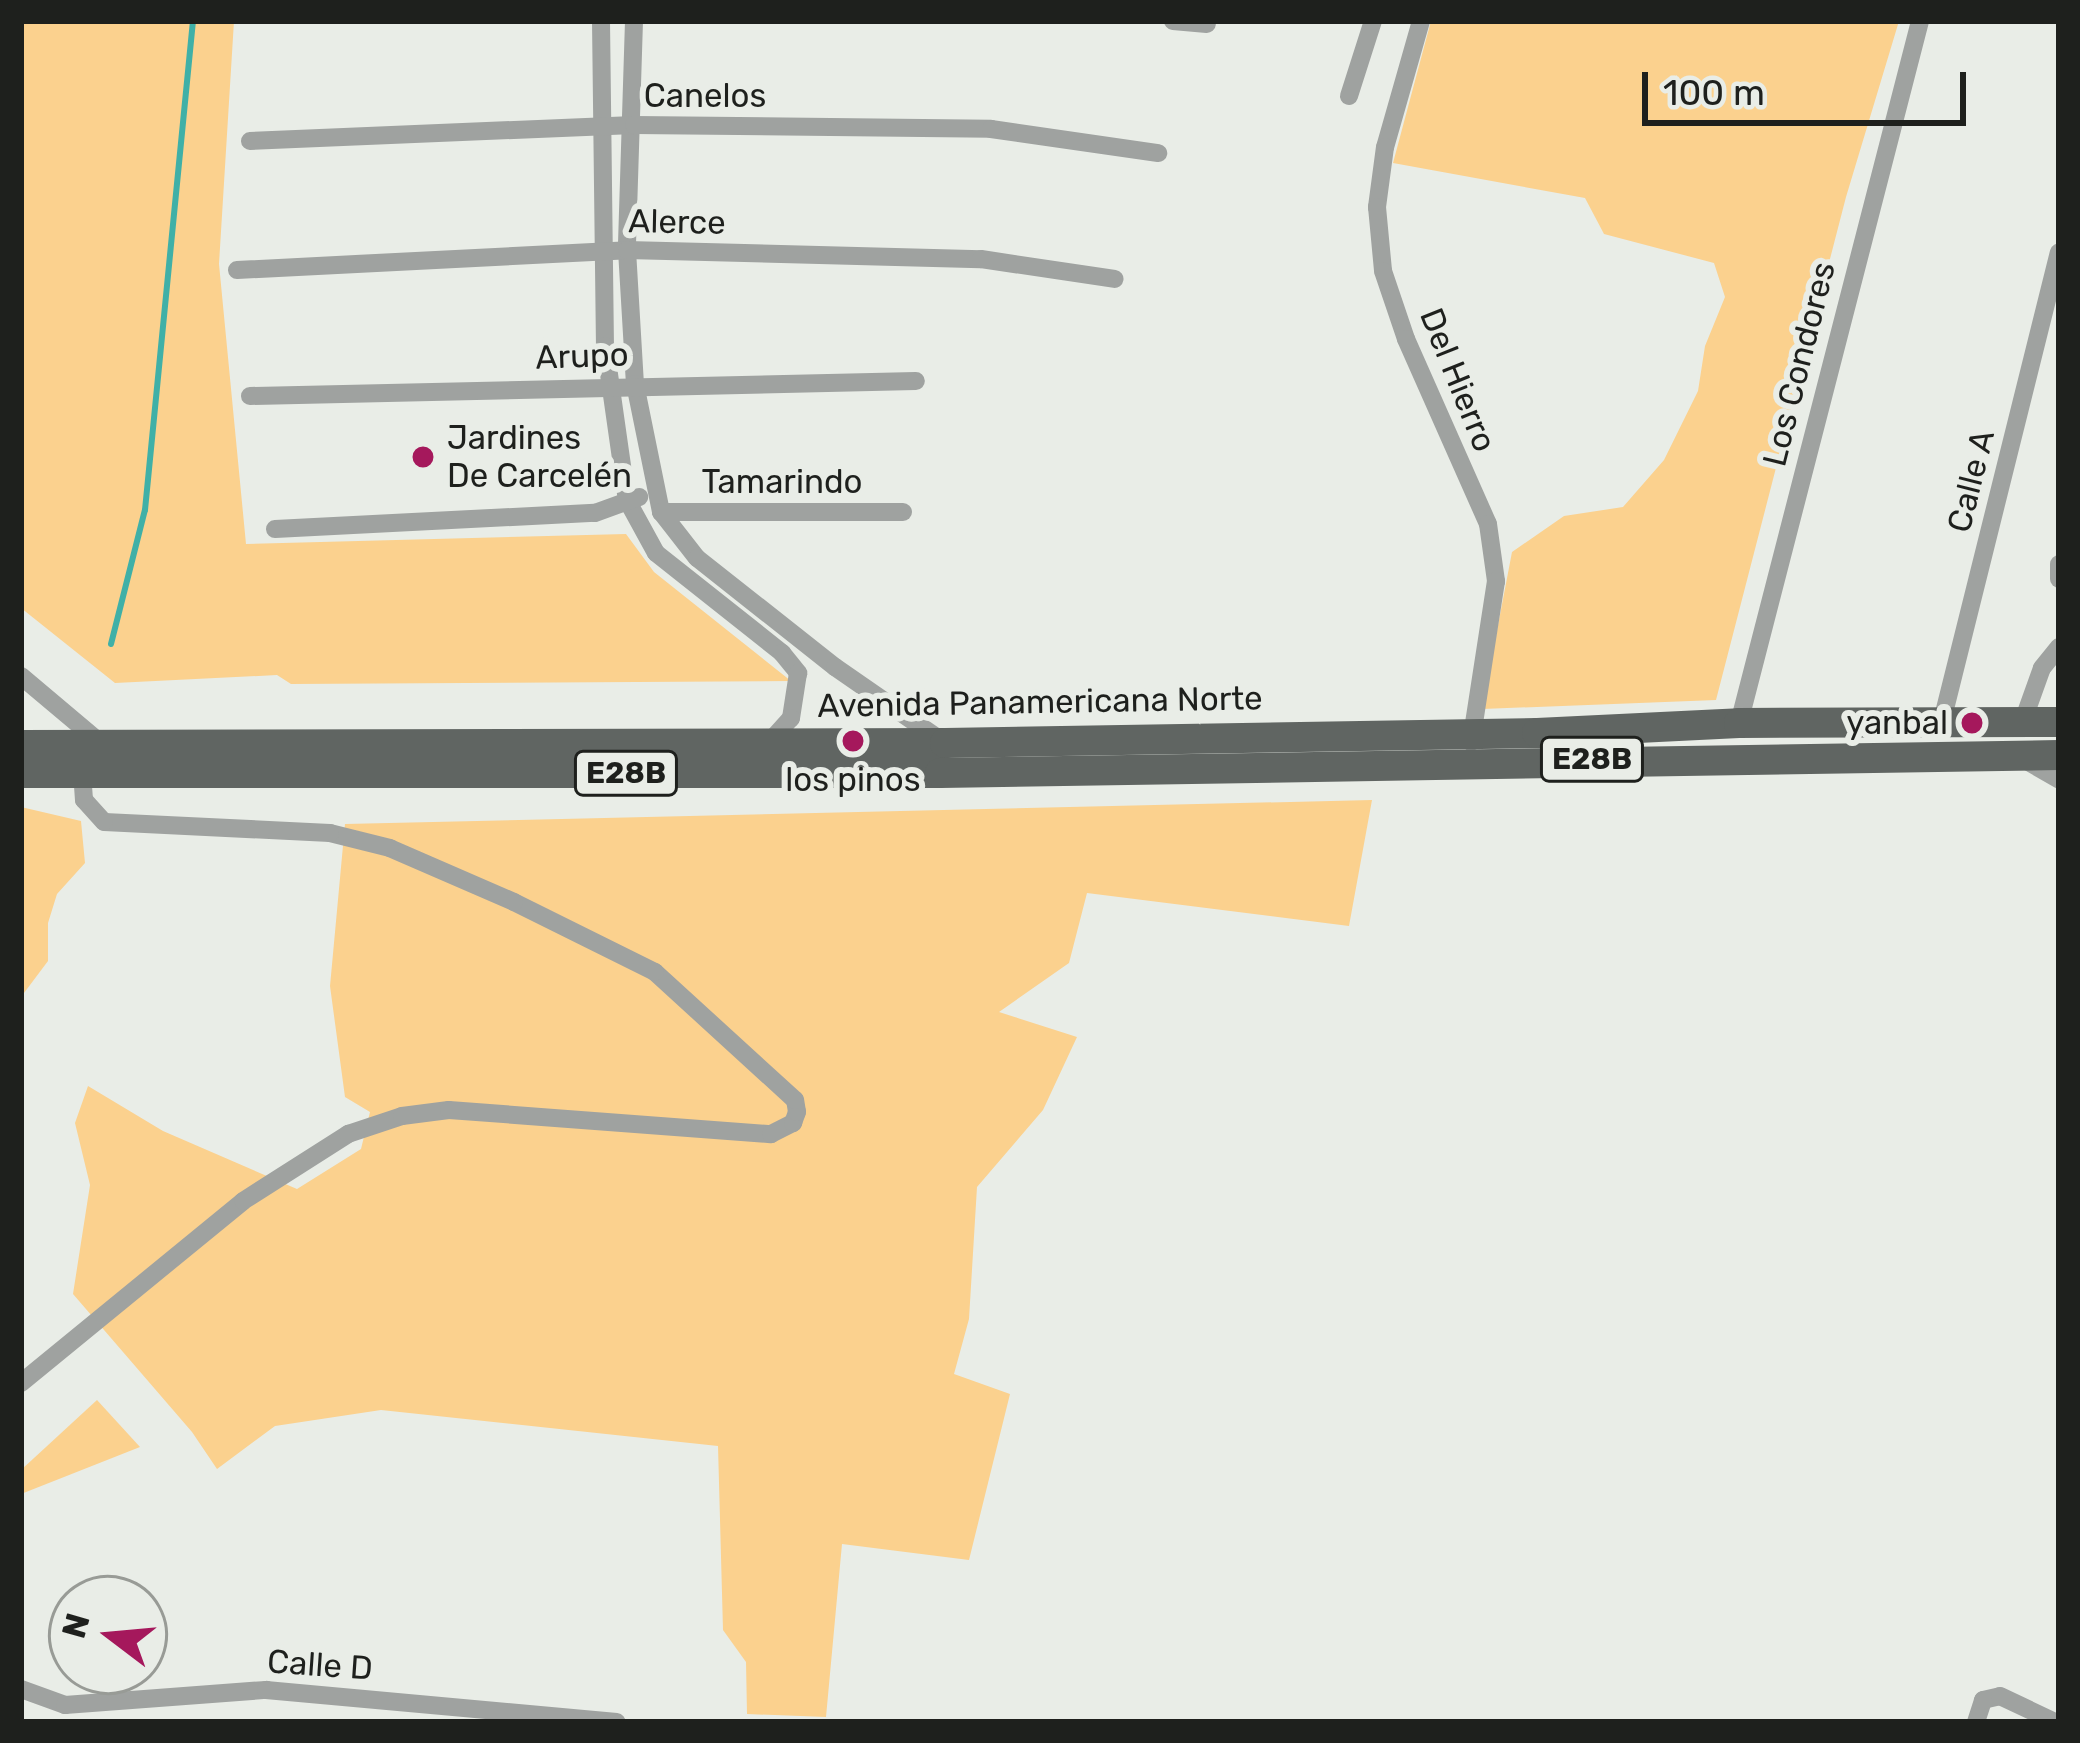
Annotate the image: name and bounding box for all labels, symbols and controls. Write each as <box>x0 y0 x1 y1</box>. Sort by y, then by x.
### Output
scale bar <box>1648 48 1972 122</box>
text: 100 m <box>1663 71 1765 114</box>
street label: Canelos <box>644 76 766 116</box>
street label: Alerce <box>628 201 726 243</box>
street label: Los Condores <box>1754 258 1844 470</box>
street label: Del Hierro <box>1411 303 1505 457</box>
street label: Arupo <box>535 335 629 377</box>
place label: Jardines De Carcelén <box>447 418 632 496</box>
street label: Calle A <box>1939 425 2003 537</box>
marker: Jardines De Carcelén <box>410 444 436 470</box>
street label: Tamarindo <box>702 462 862 502</box>
street label: Avenida Panamericana Norte <box>817 678 1263 726</box>
place label: yanbal <box>1846 703 1948 743</box>
marker: yanbal <box>1959 710 1985 736</box>
marker: los pinos <box>840 728 866 754</box>
road number: E28B <box>1538 735 1646 783</box>
road number: E28B <box>572 749 680 797</box>
place label: los pinos <box>785 760 921 800</box>
north arrow <box>48 1575 168 1695</box>
text: N <box>54 1609 98 1643</box>
street label: Calle D <box>266 1642 374 1688</box>

